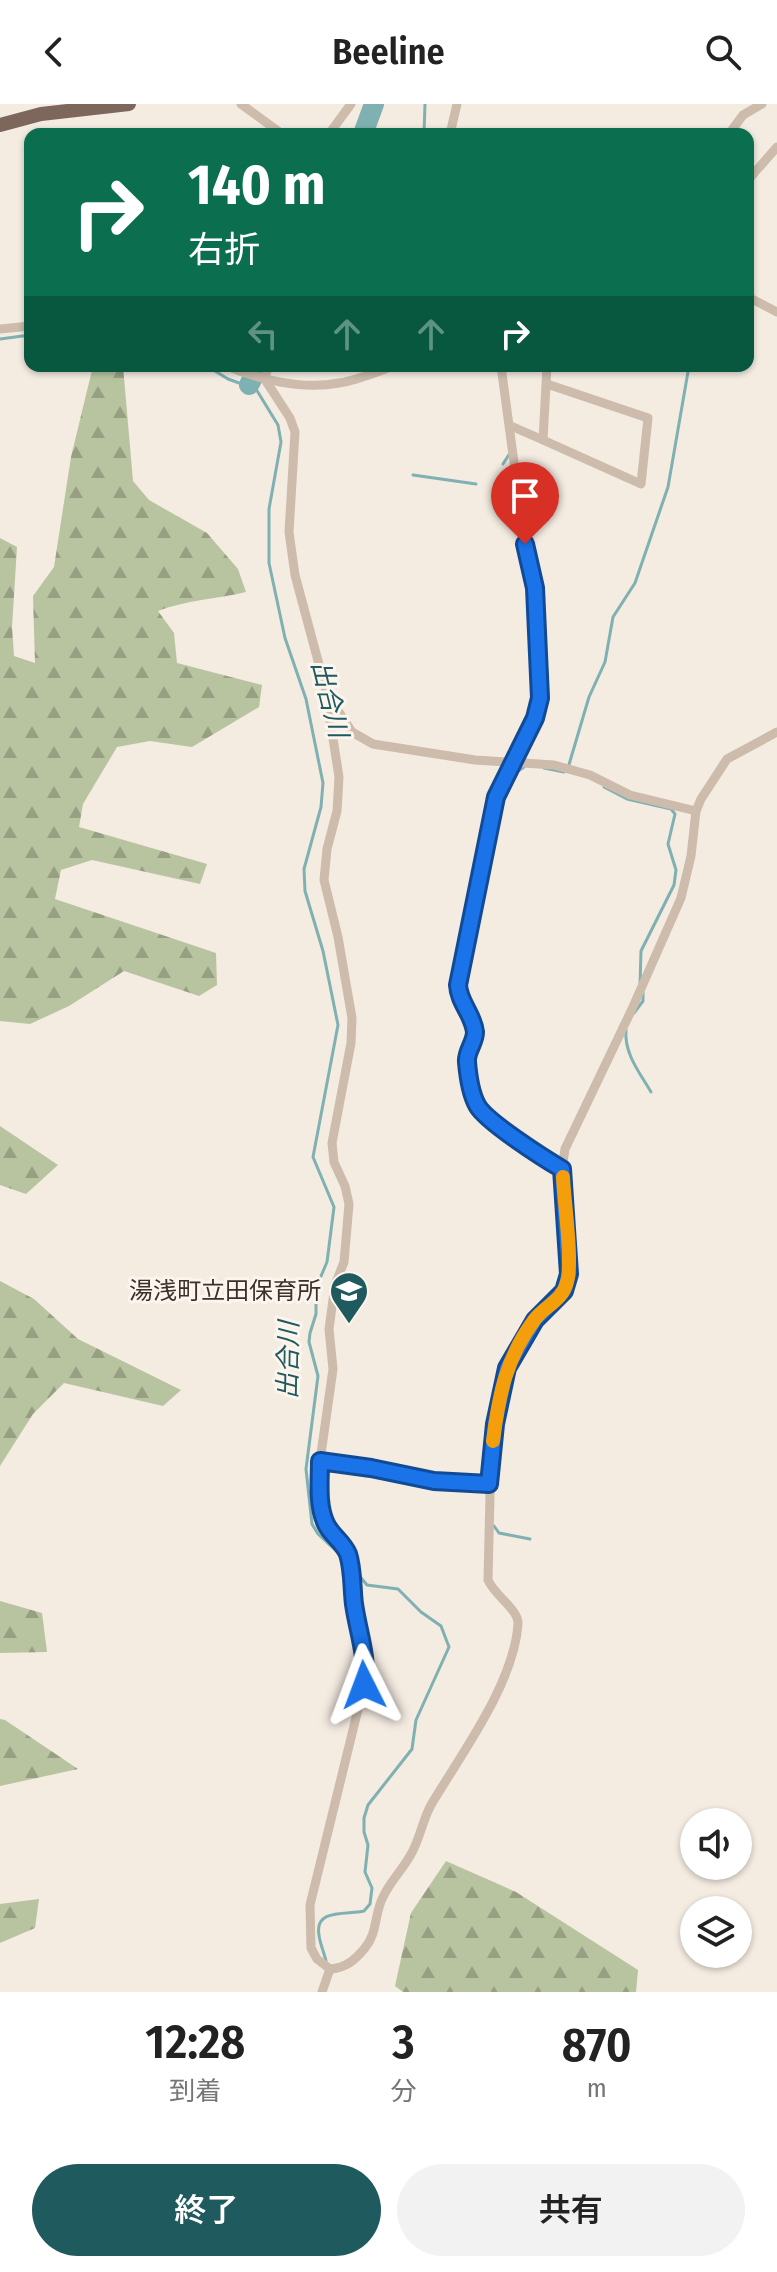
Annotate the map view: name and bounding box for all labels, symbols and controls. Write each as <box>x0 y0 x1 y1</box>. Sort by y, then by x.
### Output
icon: back <box>32 30 76 74</box>
text: Beeline <box>332 30 445 74</box>
icon: search <box>701 30 745 74</box>
text: 140 m <box>188 152 325 219</box>
icon: right <box>56 160 160 264</box>
text: 右折 <box>188 228 260 272</box>
icon: left <box>241 312 285 356</box>
icon: ahead <box>325 312 369 356</box>
icon: ahead <box>409 312 453 356</box>
icon: right <box>493 312 537 356</box>
pin <box>491 462 559 544</box>
icon: arrive <box>503 474 547 518</box>
water label: 出合川 <box>305 658 355 744</box>
school or university icon: 湯浅町立田保育所 <box>328 1270 370 1325</box>
place label: 湯浅町立田保育所 <box>129 1277 321 1305</box>
water label: 出合川 <box>272 1318 305 1399</box>
position arrow <box>322 1643 406 1727</box>
map controls <box>680 1808 752 1968</box>
button: sound <box>680 1808 752 1880</box>
button: layers <box>680 1896 752 1968</box>
text: 12:28 <box>145 2013 245 2071</box>
text: 3 <box>392 2013 415 2071</box>
text: 870 <box>562 2016 632 2074</box>
text: m <box>587 2073 607 2104</box>
text: 到着 <box>169 2076 221 2107</box>
text: 分 <box>390 2076 416 2107</box>
button: 終了 <box>32 2164 381 2256</box>
button: 共有 <box>397 2164 745 2256</box>

